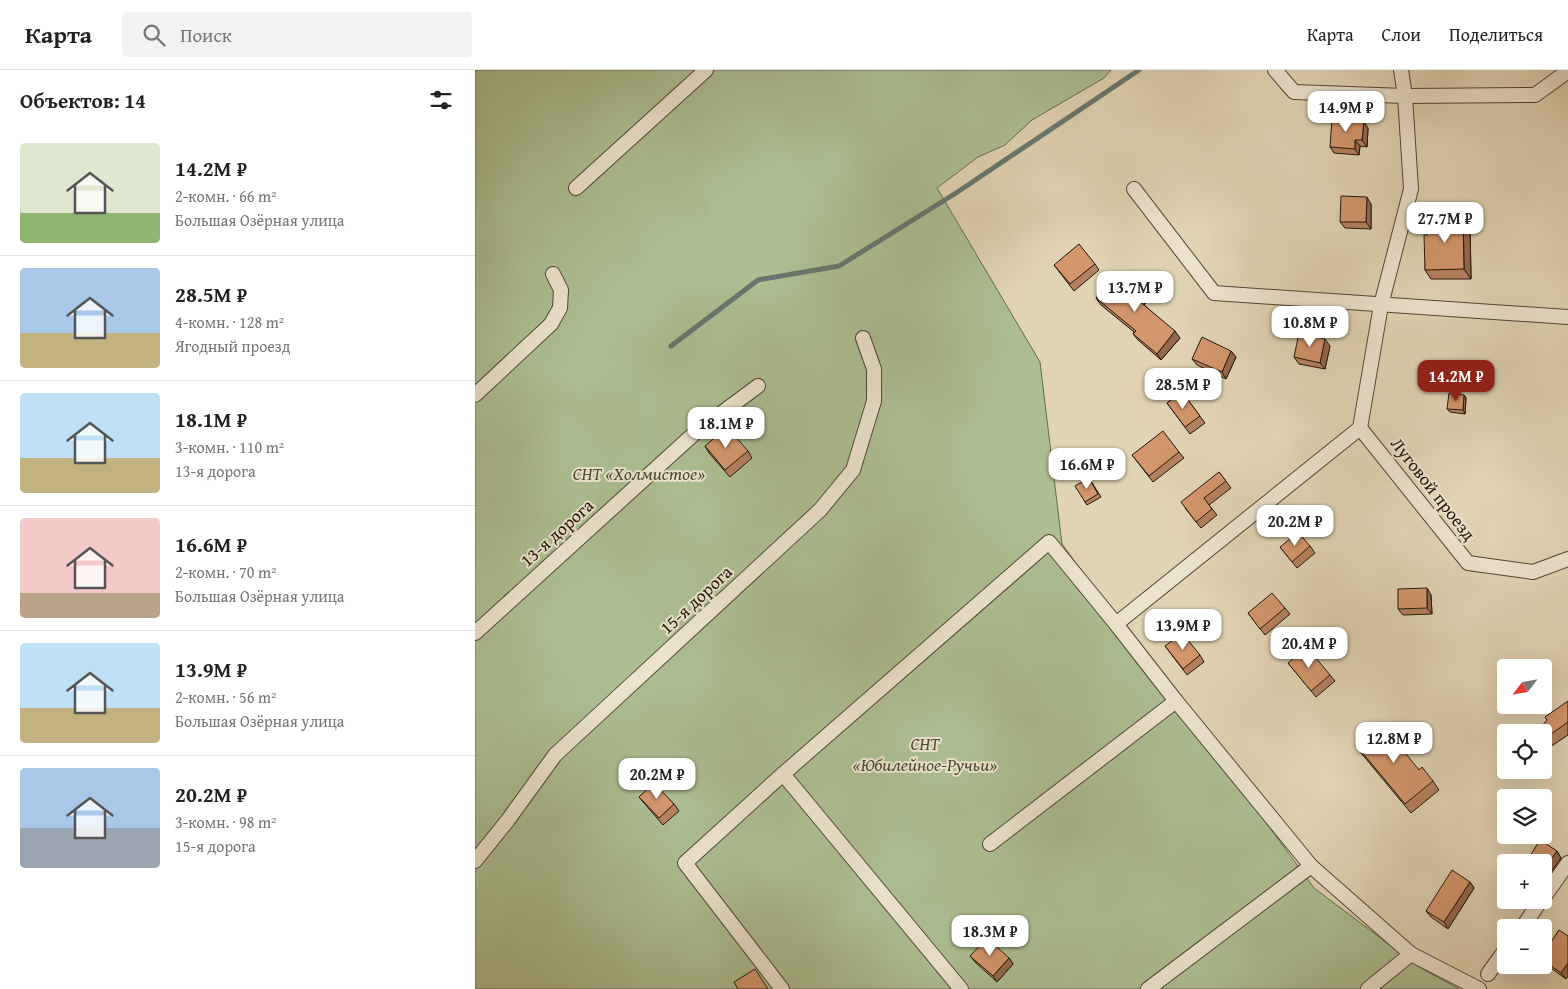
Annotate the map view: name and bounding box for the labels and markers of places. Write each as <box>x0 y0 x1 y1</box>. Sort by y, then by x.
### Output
pin: 14.9M ₽ <box>1300 90 1392 133</box>
pin: 27.7M ₽ <box>1399 202 1491 244</box>
pin: 13.7M ₽ <box>1089 270 1181 313</box>
pin: 10.8M ₽ <box>1264 306 1356 348</box>
pin: 14.2M ₽ <box>1410 360 1502 402</box>
pin: 28.5M ₽ <box>1137 368 1229 410</box>
pin: 18.1M ₽ <box>680 406 772 449</box>
pin: 16.6M ₽ <box>1041 448 1133 490</box>
pin: 20.2M ₽ <box>1249 504 1341 547</box>
pin: 13.9M ₽ <box>1137 608 1229 651</box>
pin: 20.4M ₽ <box>1263 626 1355 669</box>
pin: 12.8M ₽ <box>1348 722 1440 764</box>
pin: 20.2M ₽ <box>611 758 703 800</box>
pin: 18.3M ₽ <box>944 914 1036 957</box>

